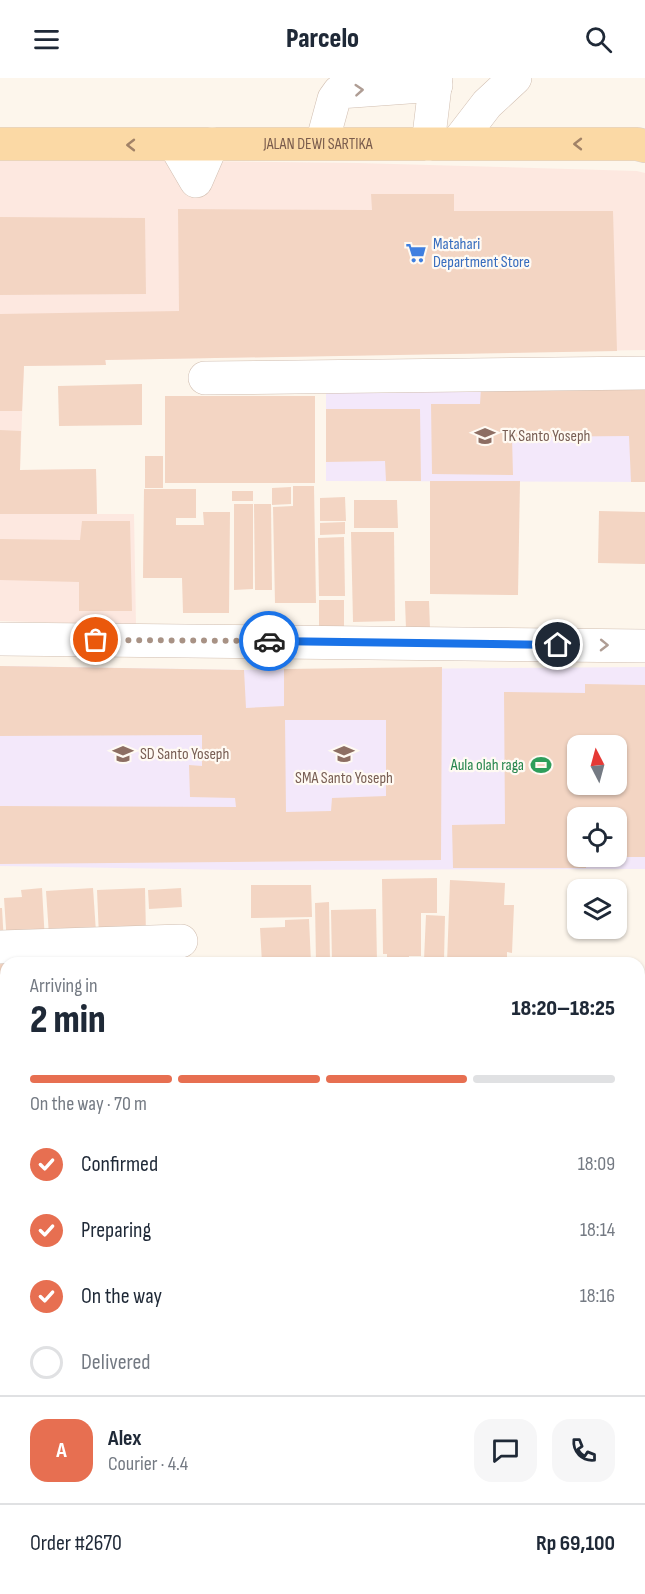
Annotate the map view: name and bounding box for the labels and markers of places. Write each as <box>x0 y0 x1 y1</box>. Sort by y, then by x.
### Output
place label: Matahari Department Store <box>433 235 530 272</box>
supermarket icon: Matahari Department Store <box>404 241 428 265</box>
school or university icon: TK Santo Yoseph <box>473 424 497 448</box>
place label: TK Santo Yoseph <box>502 427 590 446</box>
pin <box>70 614 121 665</box>
pin <box>532 619 583 670</box>
school or university icon: SD Santo Yoseph <box>111 742 135 766</box>
school or university icon: SMA Santo Yoseph <box>332 742 356 766</box>
place label: SD Santo Yoseph <box>140 745 229 764</box>
sports icon: Aula olah raga <box>529 753 553 777</box>
place label: Aula olah raga <box>450 756 524 775</box>
place label: SMA Santo Yoseph <box>295 769 393 788</box>

